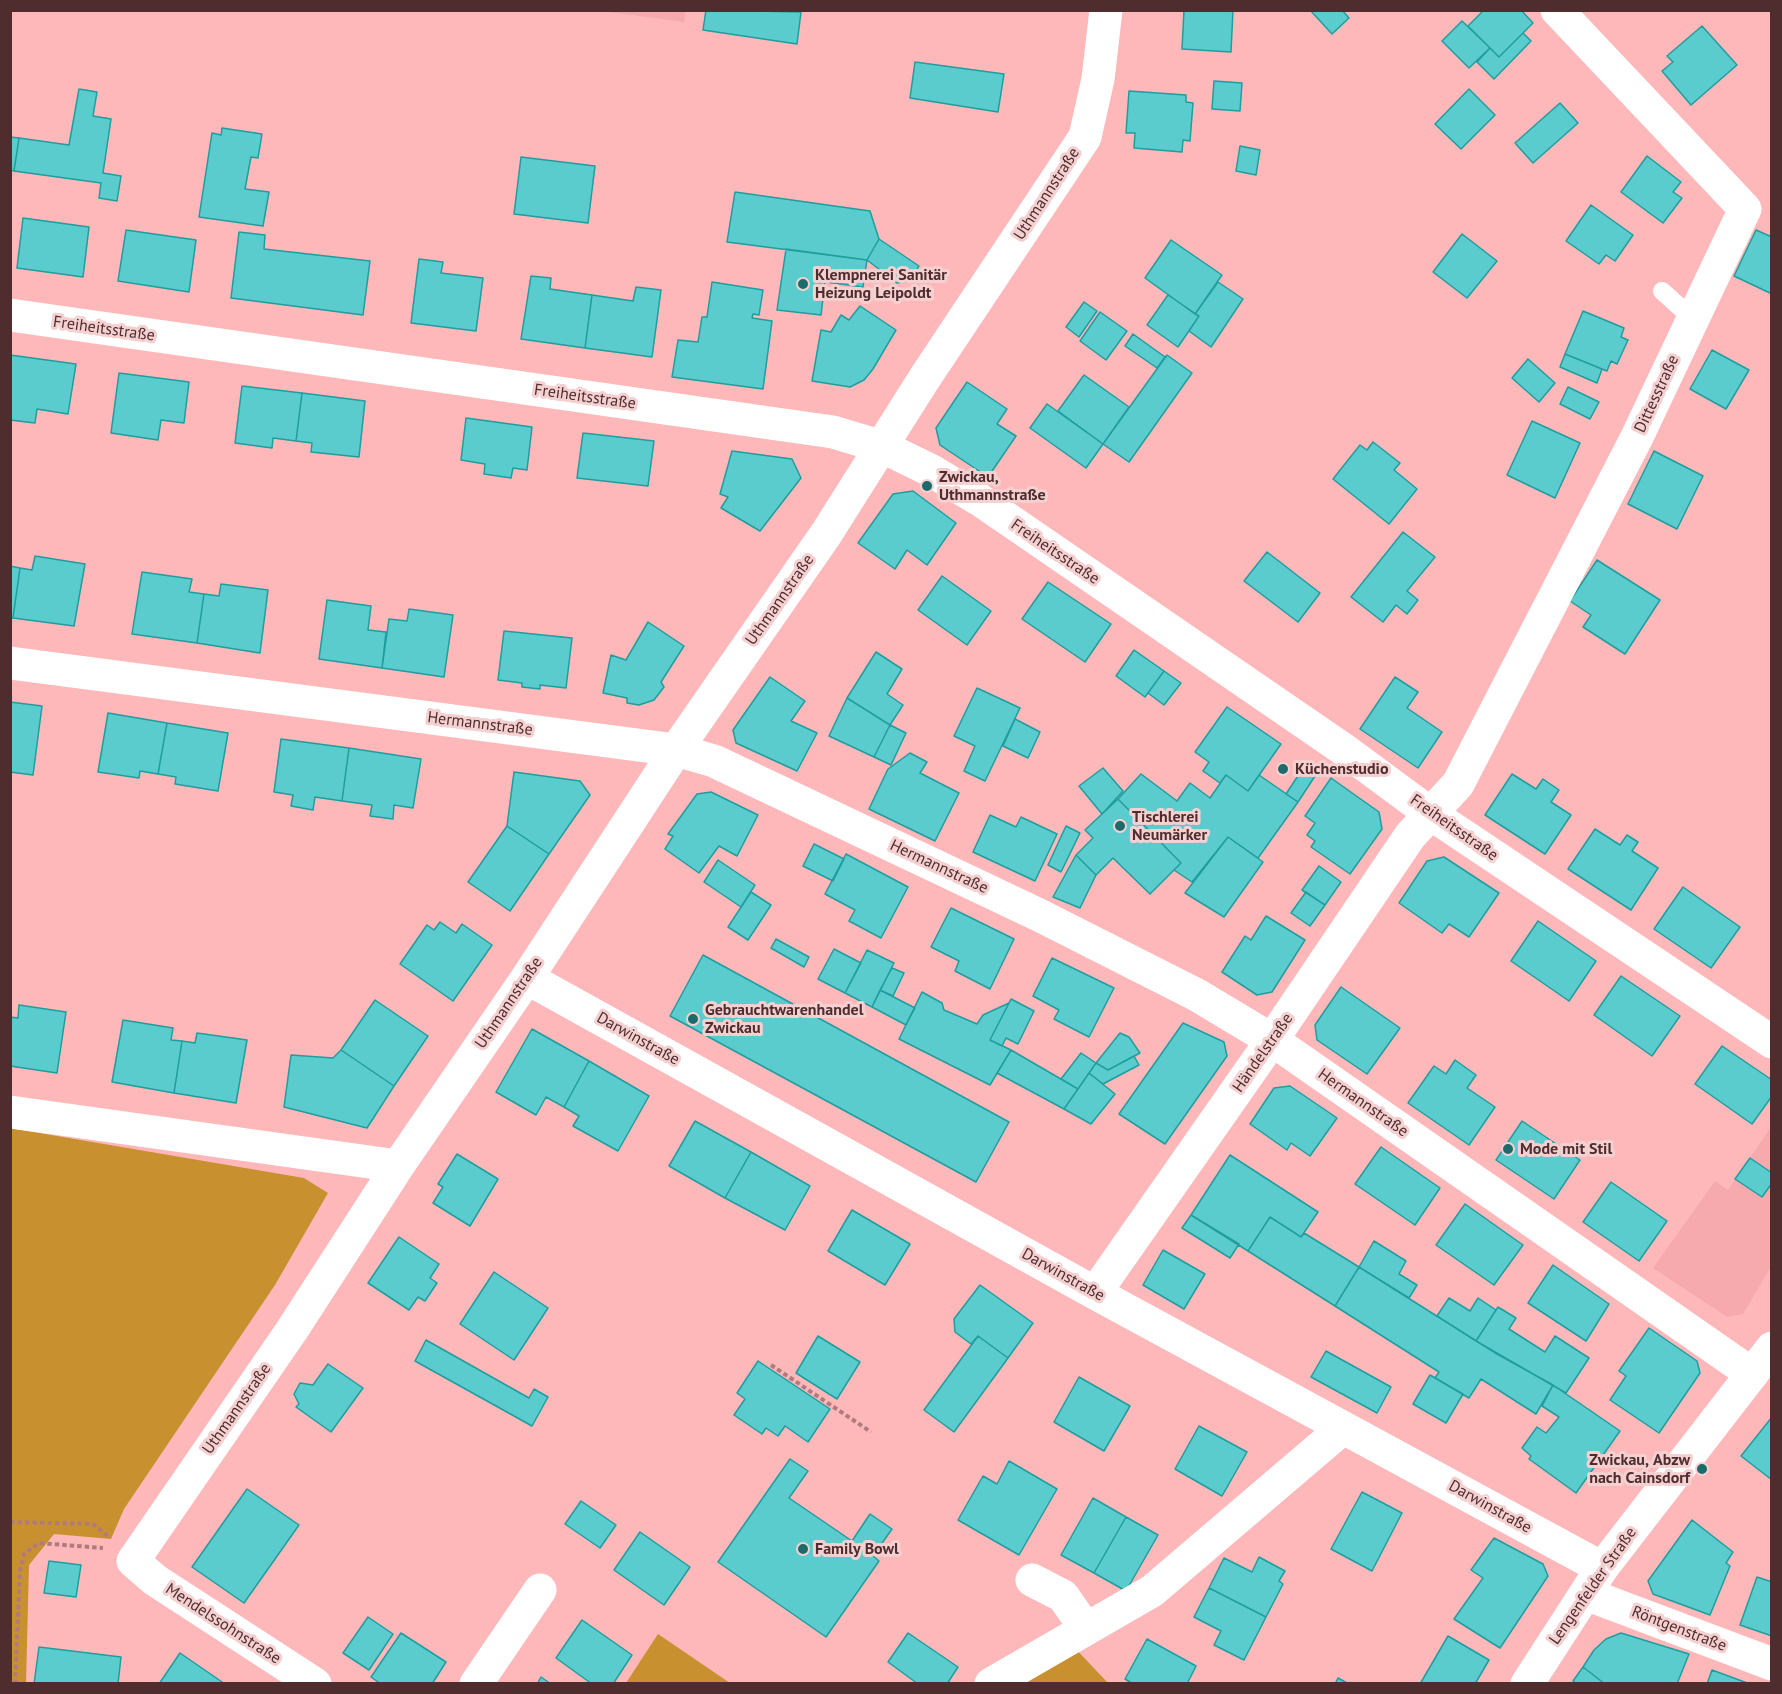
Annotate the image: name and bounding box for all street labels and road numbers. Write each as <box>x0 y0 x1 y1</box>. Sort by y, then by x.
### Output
street label: Uthmannstraße <box>1010 144 1084 244</box>
street label: Freiheitsstraße <box>52 312 156 346</box>
street label: Dittesstraße <box>1631 352 1683 436</box>
street label: Freiheitsstraße <box>533 380 637 414</box>
street label: Freiheitsstraße <box>1007 515 1103 589</box>
street label: Uthmannstraße <box>742 551 818 649</box>
street label: Hermannstraße <box>426 708 534 740</box>
street label: Freiheitsstraße <box>1406 791 1502 865</box>
street label: Hermannstraße <box>887 836 991 898</box>
street label: Uthmannstraße <box>471 954 547 1052</box>
street label: Darwinstraße <box>593 1008 683 1070</box>
street label: Händelstraße <box>1229 1010 1297 1096</box>
street label: Hermannstraße <box>1314 1065 1412 1141</box>
street label: Darwinstraße <box>1018 1244 1108 1306</box>
street label: Uthmannstraße <box>199 1360 275 1458</box>
street label: Darwinstraße <box>1445 1476 1535 1538</box>
street label: Lengenfelder Straße <box>1545 1524 1641 1648</box>
street label: Mendelssohnstraße <box>162 1580 284 1668</box>
street label: Röntgenstraße <box>1629 1602 1729 1656</box>

